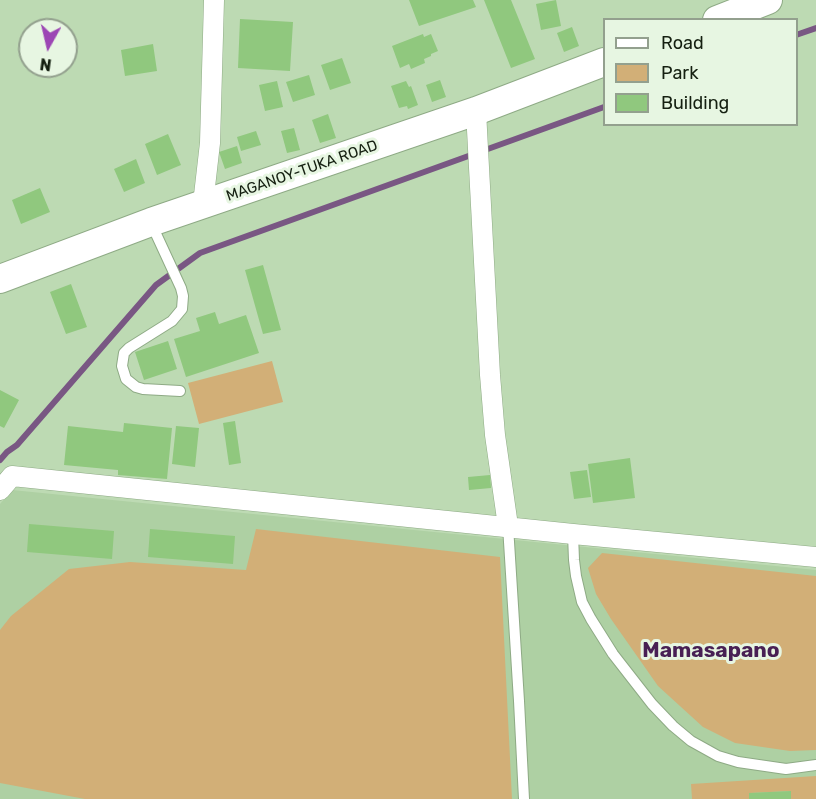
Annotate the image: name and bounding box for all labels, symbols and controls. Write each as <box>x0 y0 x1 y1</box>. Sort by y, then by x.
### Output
north arrow <box>18 18 78 78</box>
legend <box>603 18 798 126</box>
text: Road <box>661 32 704 54</box>
text: N <box>39 54 53 75</box>
text: Park <box>661 62 698 84</box>
text: Building <box>661 92 729 114</box>
street label: MAGANOY-TUKA ROAD <box>224 137 380 205</box>
district label: Mamasapano <box>642 638 780 664</box>

